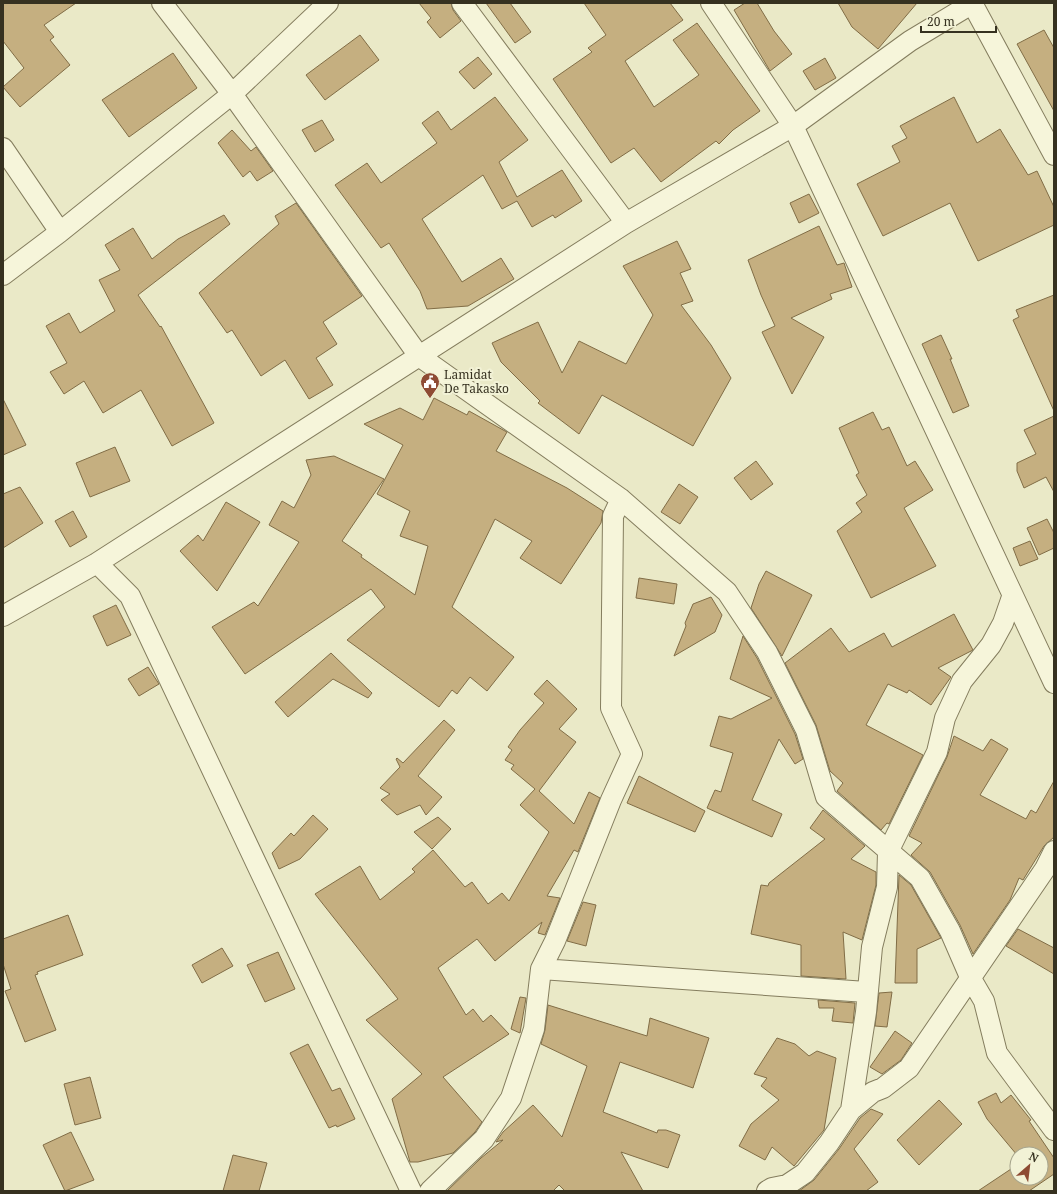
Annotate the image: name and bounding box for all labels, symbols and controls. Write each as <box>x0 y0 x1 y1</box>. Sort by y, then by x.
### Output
scale bar <box>921 8 996 34</box>
text: 20 m <box>927 13 955 30</box>
place label: Lamidat De Takasko <box>444 366 509 397</box>
public building icon: Lamidat De Takasko <box>419 371 441 399</box>
north arrow <box>1009 1146 1049 1186</box>
text: N <box>1027 1148 1042 1166</box>

